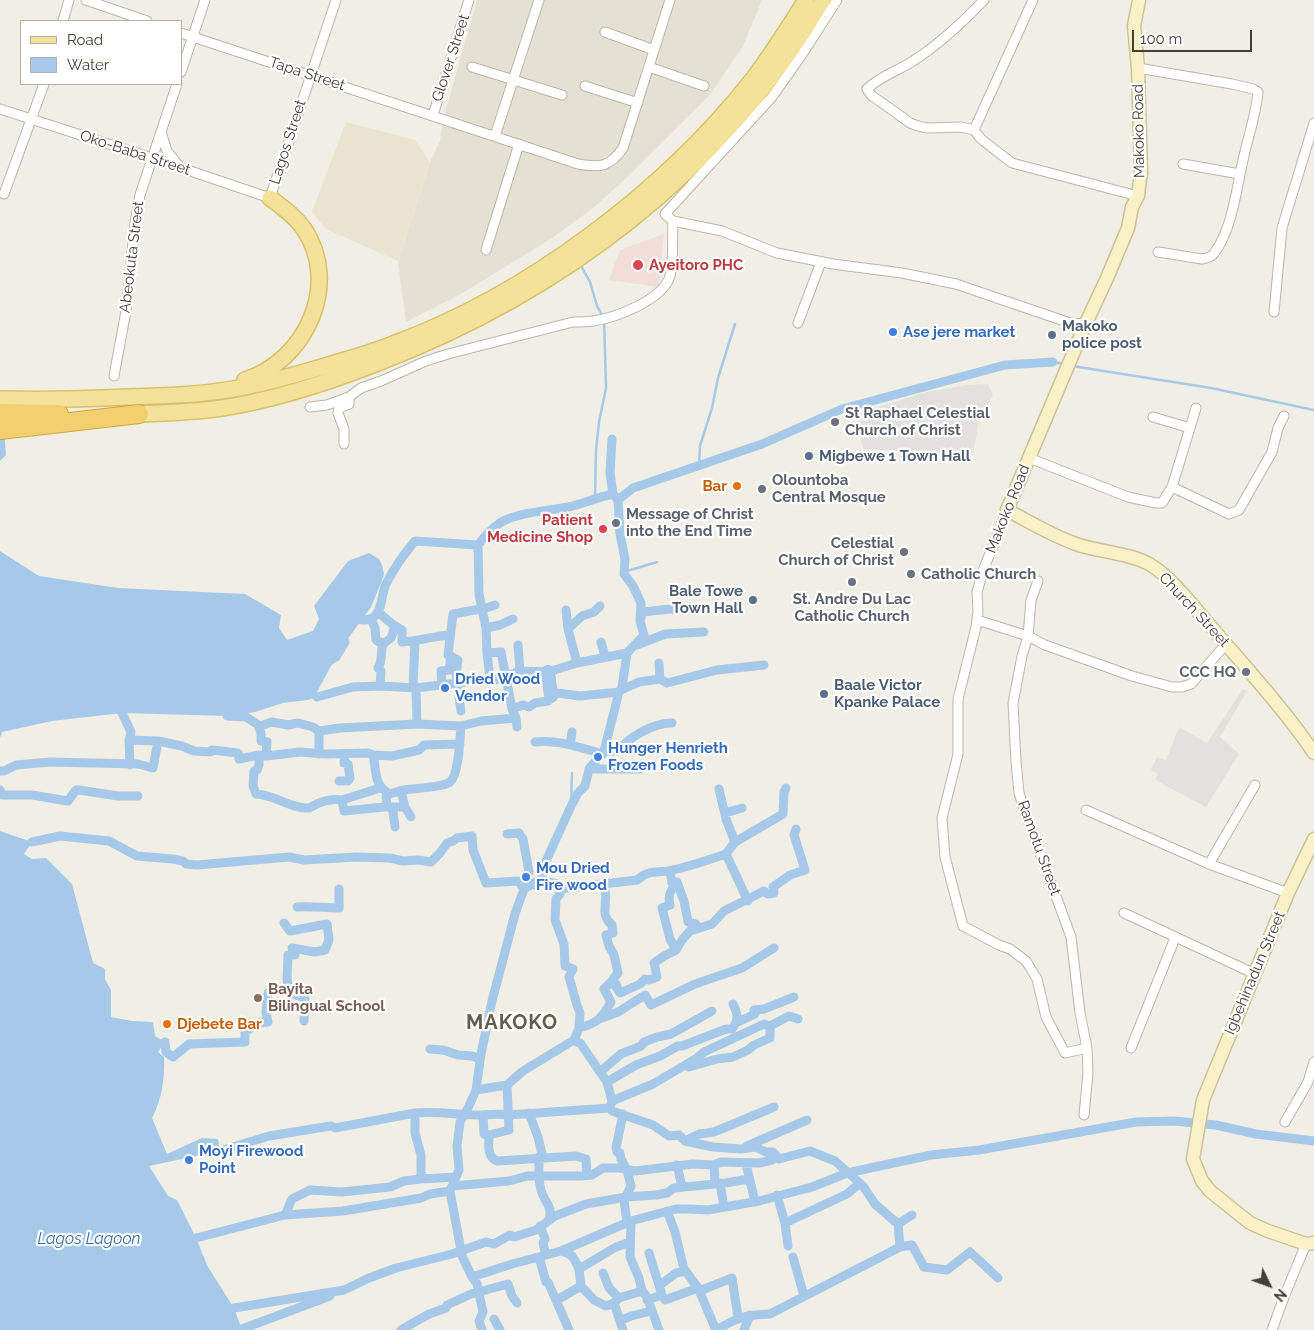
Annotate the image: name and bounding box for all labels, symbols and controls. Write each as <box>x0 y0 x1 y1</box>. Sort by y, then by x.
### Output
street label: Glover Street <box>428 12 474 104</box>
legend <box>20 20 182 85</box>
scale bar <box>1134 20 1254 52</box>
text: 100 m <box>1140 30 1182 48</box>
text: Road <box>67 31 103 49</box>
street label: Tapa Street <box>267 53 347 95</box>
text: Water <box>67 56 109 74</box>
street label: Makoko Road <box>1129 84 1149 178</box>
street label: Lagos Street <box>266 97 310 187</box>
street label: Oko-Baba Street <box>77 127 193 179</box>
street label: Abeokuta Street <box>116 200 148 314</box>
place label: Ayeitoro PHC <box>649 256 743 274</box>
marker: Ayeitoro PHC <box>631 258 645 272</box>
place label: Makoko police post <box>1062 317 1142 352</box>
place label: Ase jere market <box>903 323 1015 341</box>
marker: Ase jere market <box>887 326 899 338</box>
marker: Makoko police post <box>1046 329 1058 341</box>
place label: St Raphael Celestial Church of Christ <box>845 404 990 439</box>
marker: St Raphael Celestial Church of Christ <box>829 416 841 428</box>
place label: Migbewe 1 Town Hall <box>819 447 971 465</box>
marker: Migbewe 1 Town Hall <box>803 450 815 462</box>
street label: Makoko Road <box>982 462 1034 556</box>
place label: Olountoba Central Mosque <box>772 471 886 506</box>
place label: Bar <box>702 477 727 495</box>
marker: Bar <box>731 480 743 492</box>
marker: Olountoba Central Mosque <box>756 483 768 495</box>
place label: Message of Christ into the End Time <box>626 505 754 540</box>
place label: Patient Medicine Shop <box>487 511 593 546</box>
marker: Message of Christ into the End Time <box>610 517 622 529</box>
marker: Patient Medicine Shop <box>597 523 609 535</box>
place label: Celestial Church of Christ <box>778 534 894 569</box>
marker: Celestial Church of Christ <box>898 546 910 558</box>
place label: Catholic Church <box>921 565 1036 583</box>
marker: Catholic Church <box>905 568 917 580</box>
street label: Church Street <box>1155 569 1233 651</box>
marker: St. Andre Du Lac Catholic Church <box>846 576 858 588</box>
place label: Bale Towe Town Hall <box>669 582 743 617</box>
place label: St. Andre Du Lac Catholic Church <box>793 590 911 625</box>
marker: Bale Towe Town Hall <box>747 594 759 606</box>
place label: CCC HQ <box>1179 663 1236 681</box>
marker: CCC HQ <box>1240 666 1252 678</box>
place label: Dried Wood Vendor <box>455 670 540 705</box>
place label: Baale Victor Kpanke Palace <box>834 676 940 711</box>
marker: Dried Wood Vendor <box>439 682 451 694</box>
marker: Baale Victor Kpanke Palace <box>818 688 830 700</box>
place label: Hunger Henrieth Frozen Foods <box>608 739 728 774</box>
marker: Hunger Henrieth Frozen Foods <box>592 751 604 763</box>
street label: Ramotu Street <box>1013 798 1065 898</box>
place label: Mou Dried Fire wood <box>536 859 610 894</box>
marker: Mou Dried Fire wood <box>520 871 532 883</box>
street label: Igbehinadun Street <box>1221 909 1289 1037</box>
place label: Bayita Bilingual School <box>268 980 385 1015</box>
marker: Bayita Bilingual School <box>252 992 264 1004</box>
district label: MAKOKO <box>465 1011 559 1035</box>
place label: Djebete Bar <box>177 1015 262 1033</box>
marker: Djebete Bar <box>161 1018 173 1030</box>
place label: Moyi Firewood Point <box>199 1142 303 1177</box>
marker: Moyi Firewood Point <box>183 1154 195 1166</box>
water label: Lagos Lagoon <box>37 1229 141 1249</box>
north arrow <box>1244 1260 1294 1310</box>
text: N <box>1271 1286 1290 1304</box>

